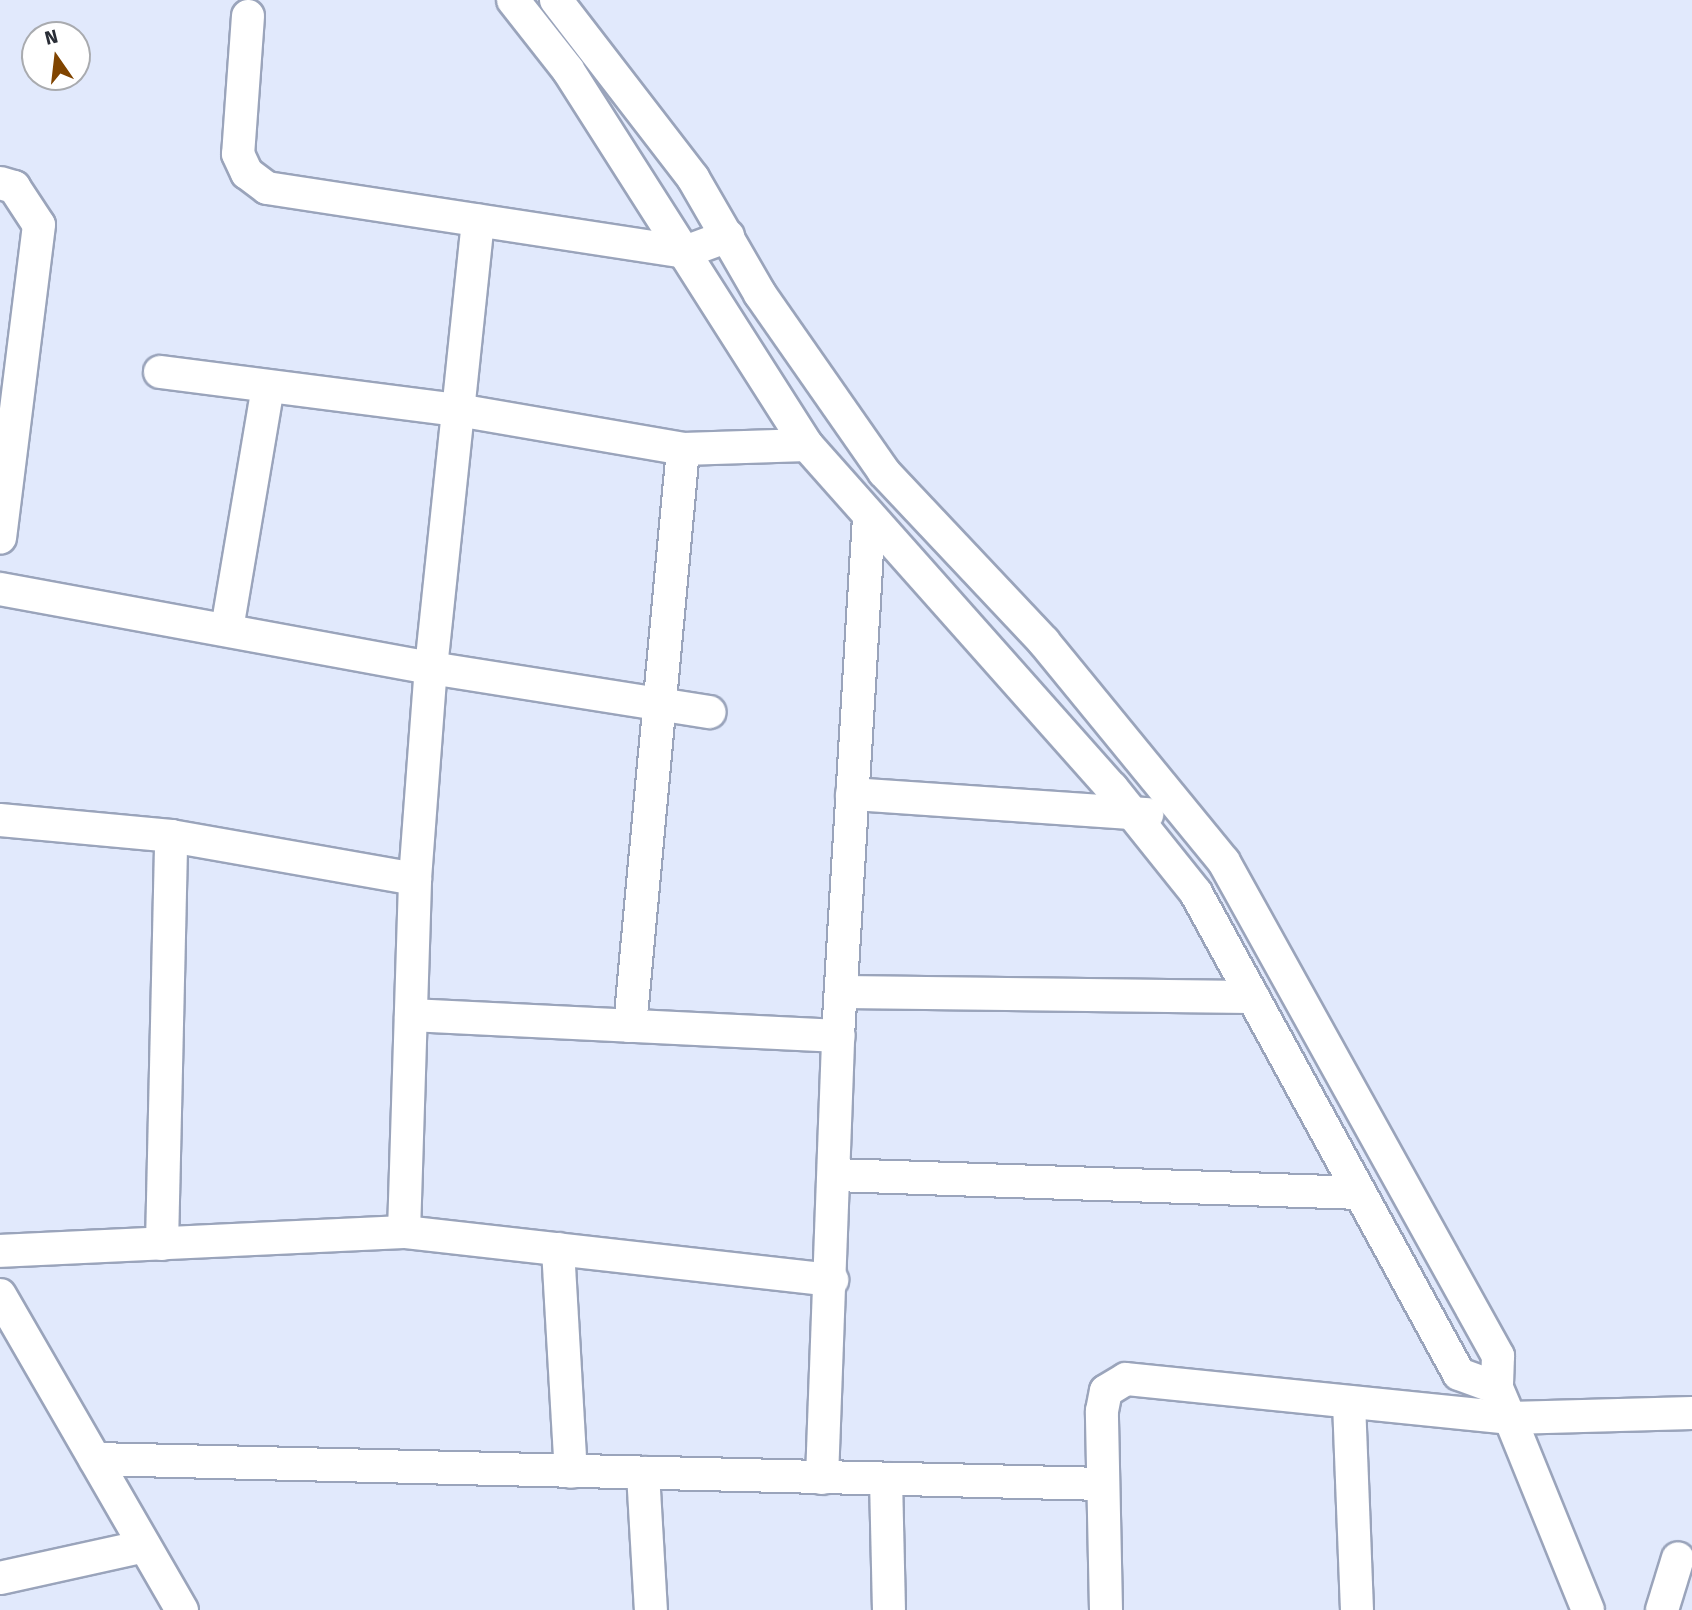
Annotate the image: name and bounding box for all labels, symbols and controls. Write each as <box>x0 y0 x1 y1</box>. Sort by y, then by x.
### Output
north arrow <box>21 21 91 91</box>
text: N <box>42 24 60 50</box>

